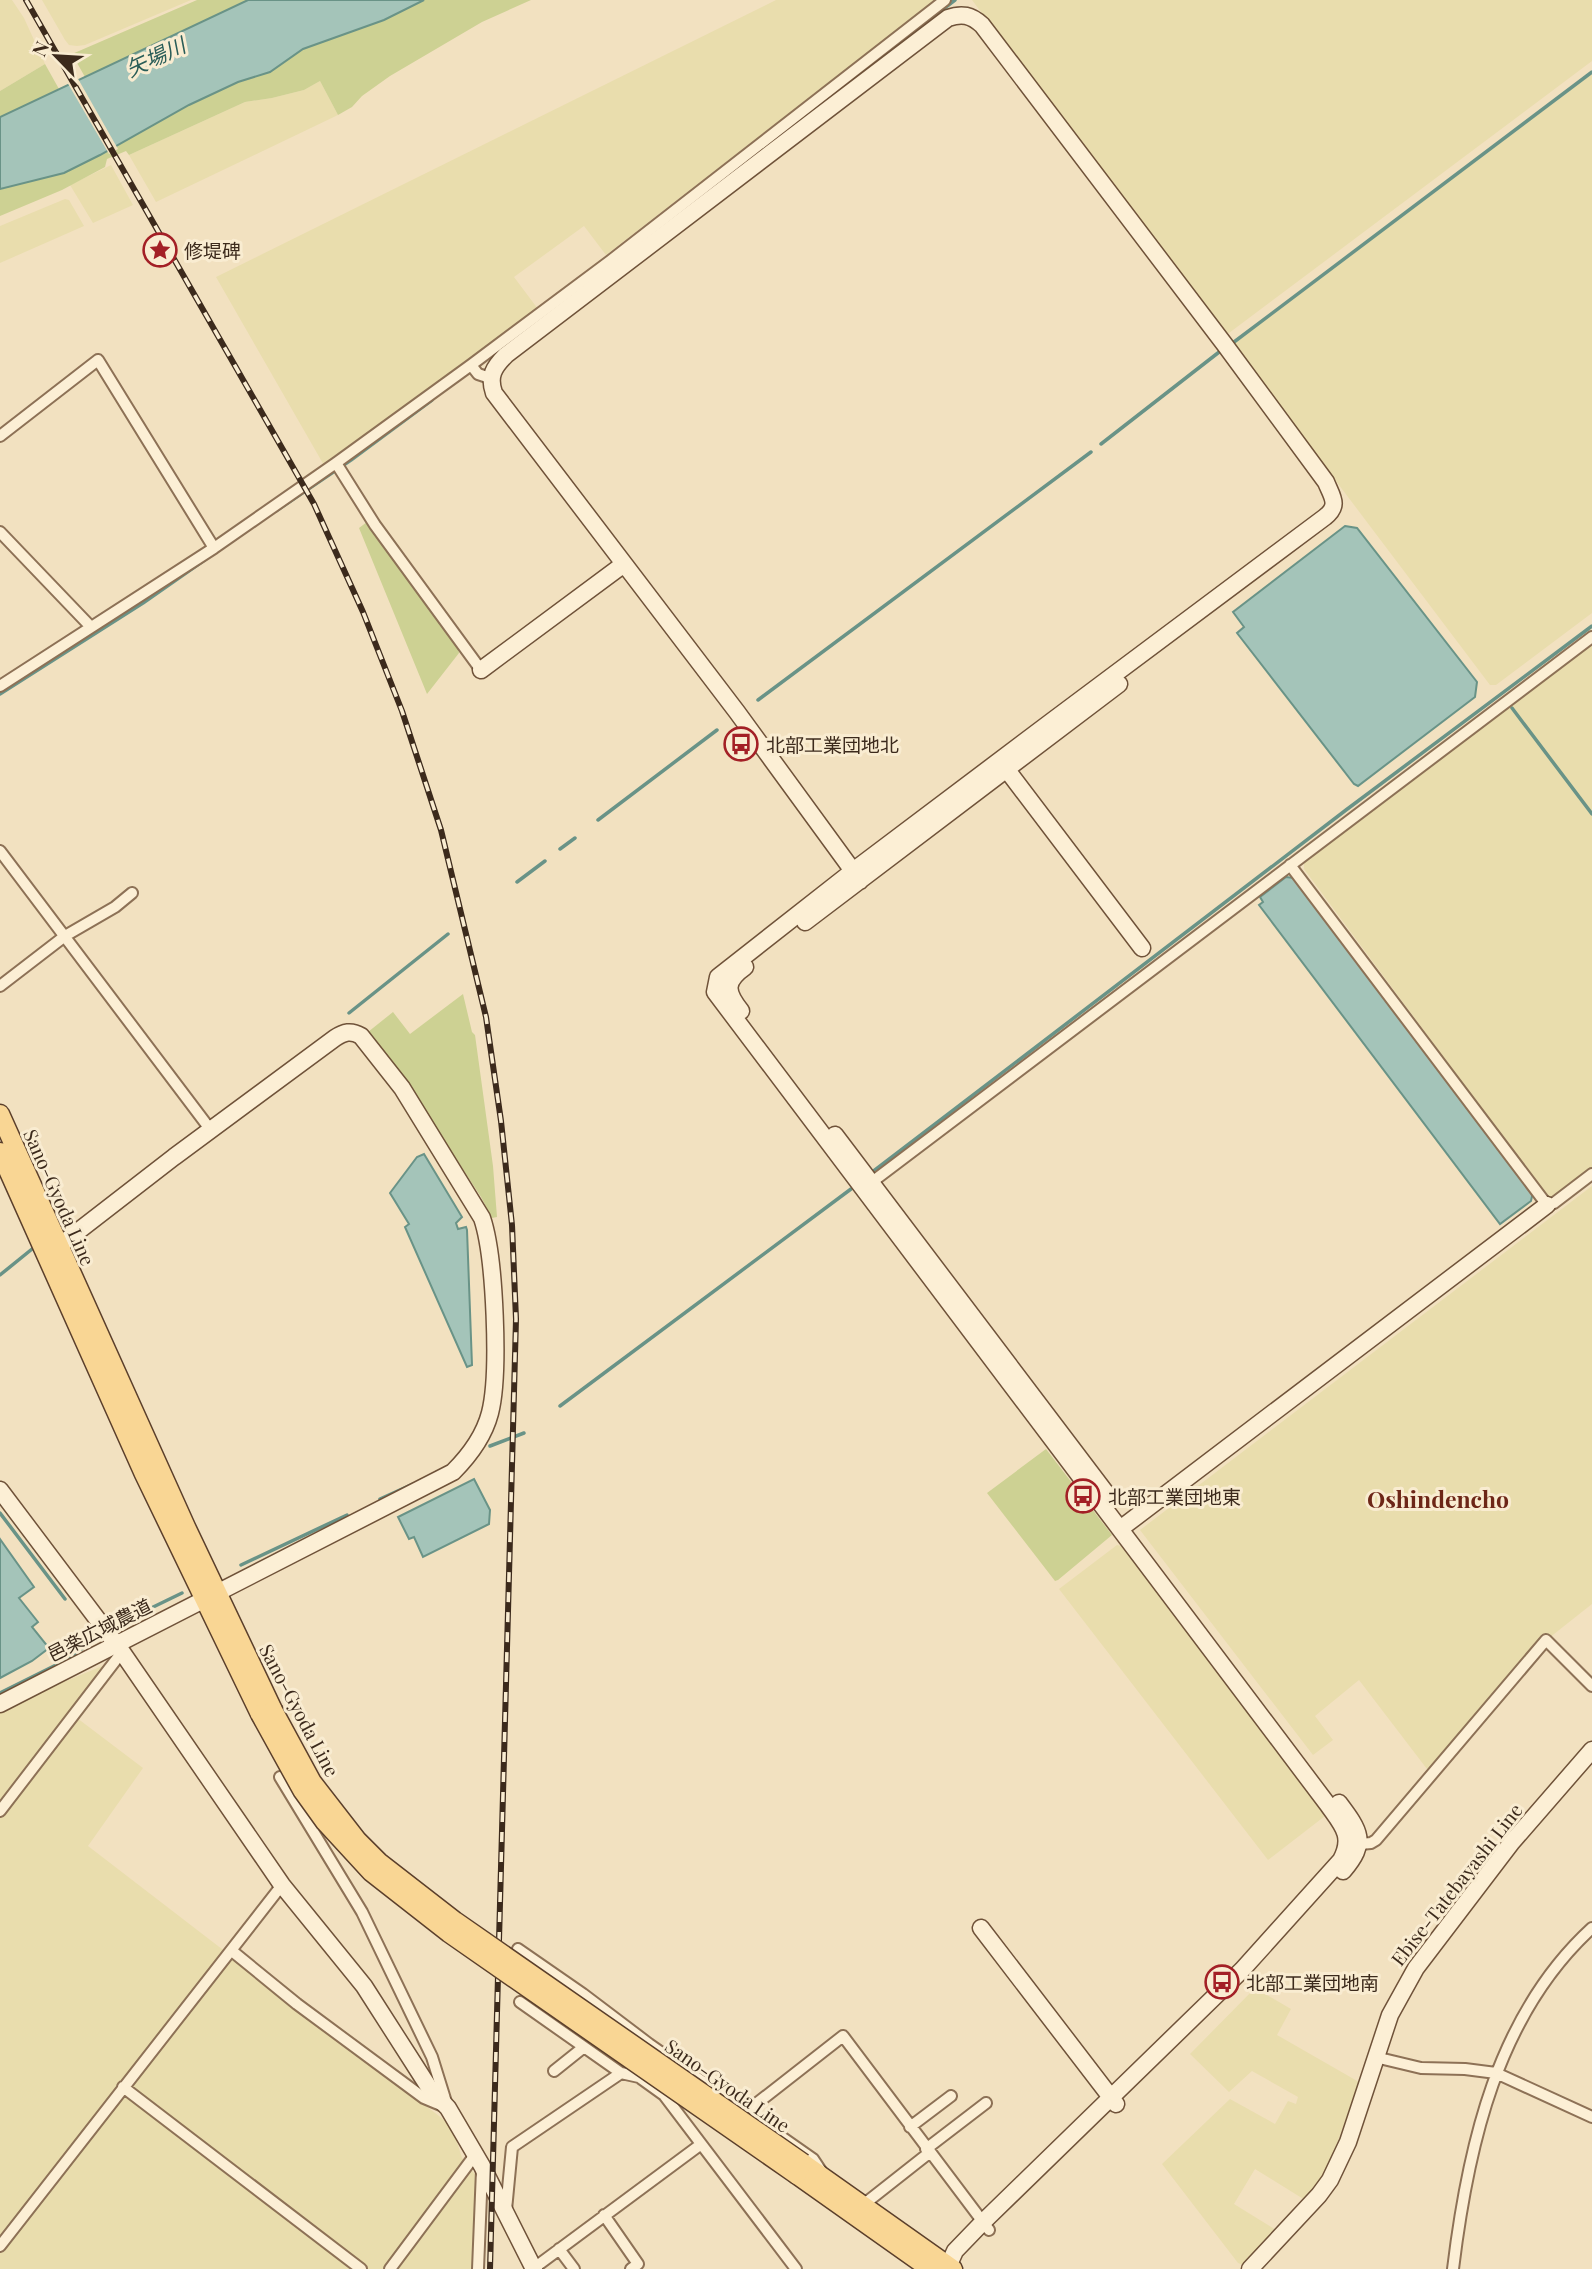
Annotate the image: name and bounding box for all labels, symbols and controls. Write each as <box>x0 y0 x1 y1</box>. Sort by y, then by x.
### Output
north arrow <box>21 21 91 91</box>
water label: 矢場川 <box>121 29 191 82</box>
text: N <box>25 36 54 60</box>
place icon: 修堤碑 <box>141 231 179 269</box>
place label: 修堤碑 <box>184 237 241 263</box>
bus stop icon: 北部工業団地北 <box>722 725 760 763</box>
place label: 北部工業団地北 <box>766 731 899 757</box>
street label: Sano-Gyoda Line <box>18 1125 102 1269</box>
bus stop icon: 北部工業団地東 <box>1064 1477 1102 1515</box>
place label: 北部工業団地東 <box>1108 1483 1241 1509</box>
district label: Oshindencho <box>1367 1483 1509 1514</box>
street label: 邑楽広域農道 <box>42 1592 156 1666</box>
street label: Sano-Gyoda Line <box>254 1639 346 1781</box>
street label: Ebise-Tatebayashi Line <box>1384 1797 1528 1971</box>
bus stop icon: 北部工業団地南 <box>1203 1963 1241 2001</box>
place label: 北部工業団地南 <box>1246 1969 1379 1995</box>
street label: Sano-Gyoda Line <box>660 2032 796 2138</box>

